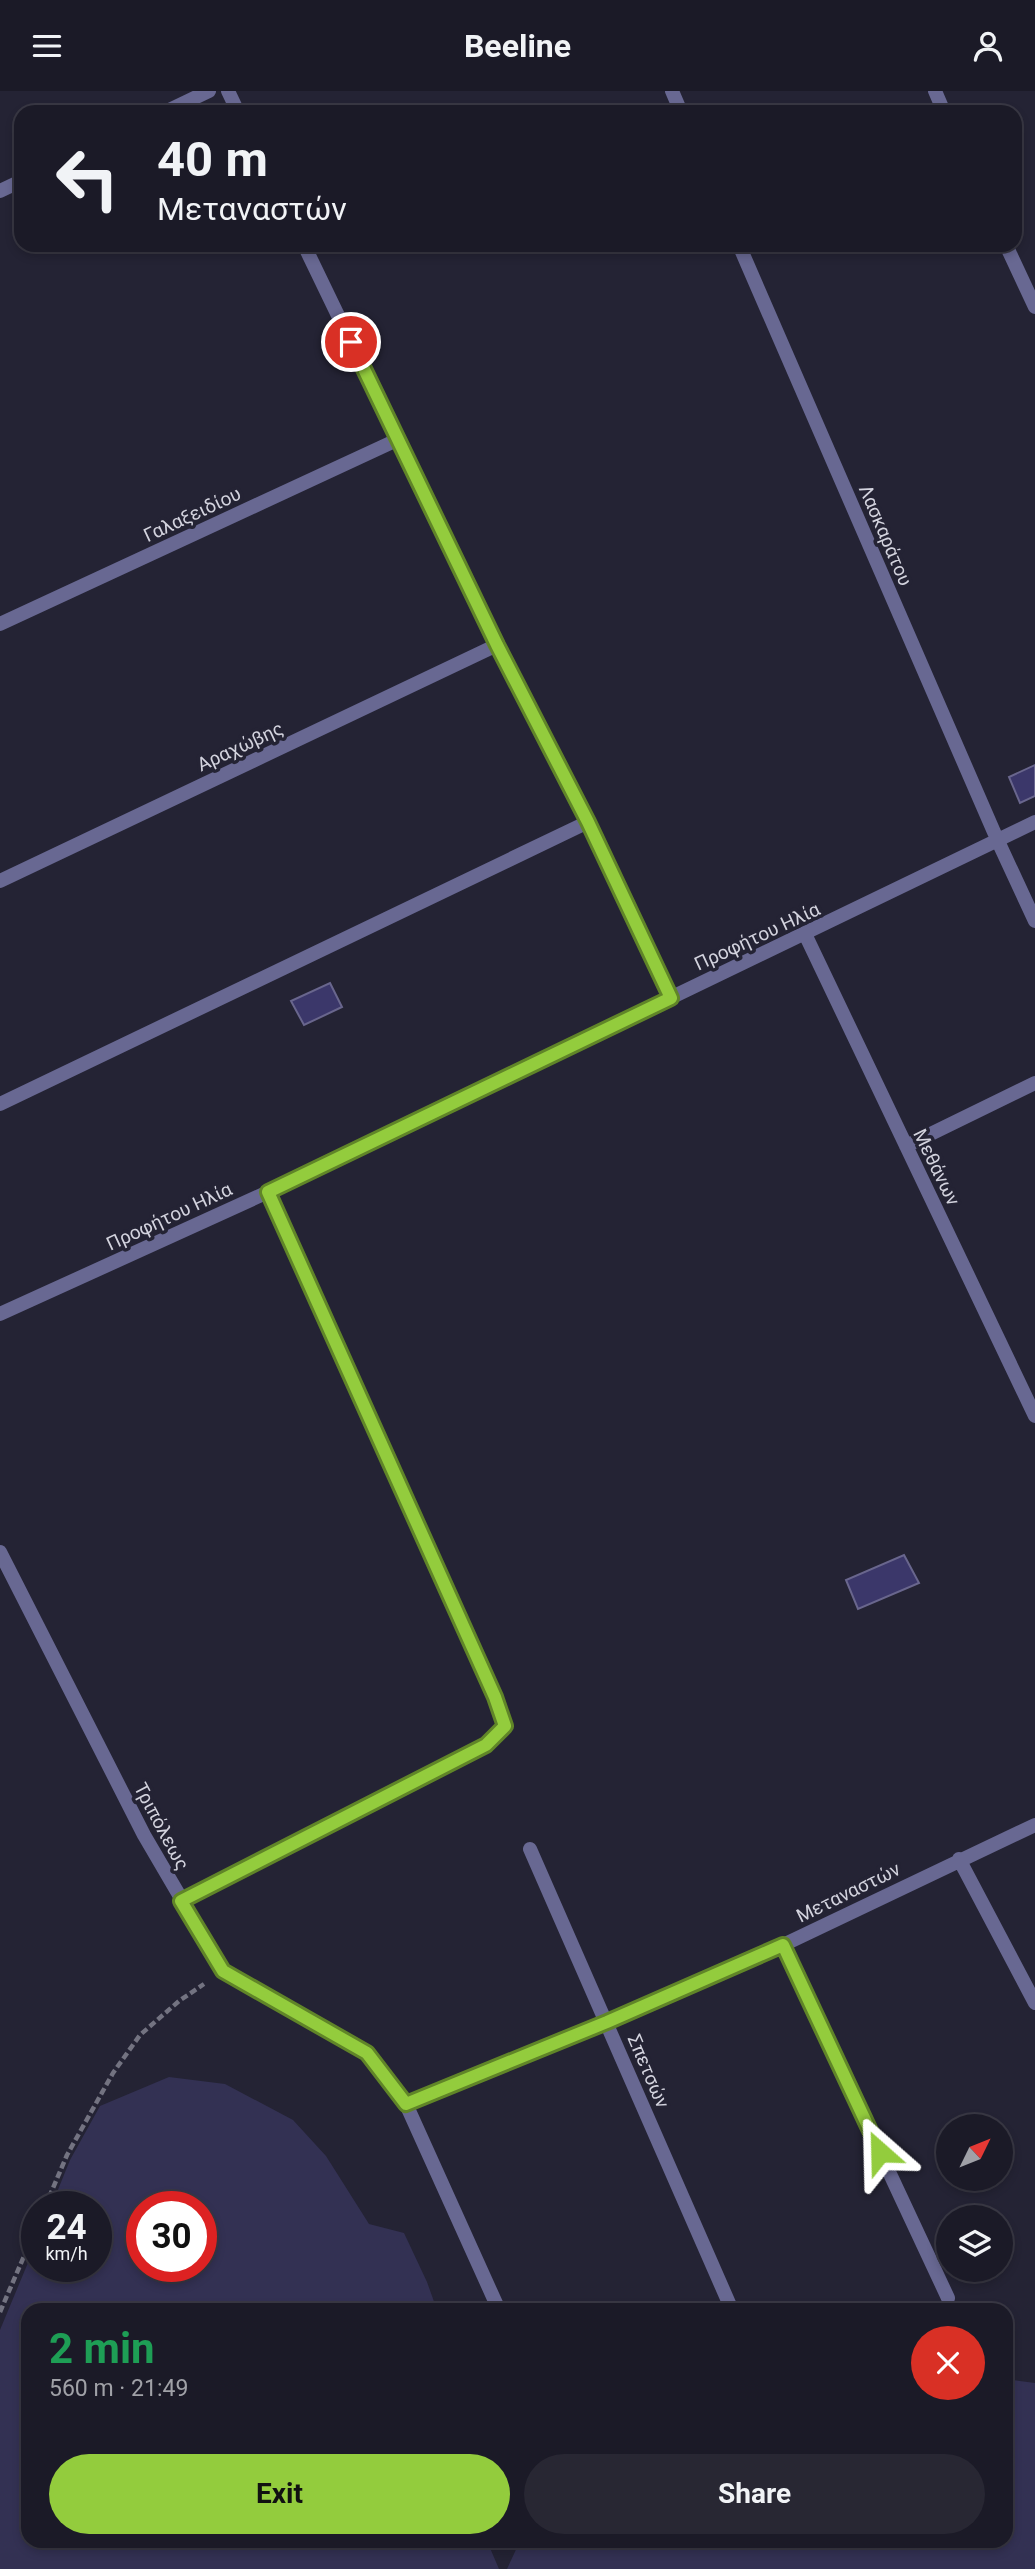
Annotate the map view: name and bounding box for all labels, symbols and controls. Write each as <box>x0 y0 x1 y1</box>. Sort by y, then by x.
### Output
icon: menu <box>28 27 66 65</box>
text: Beeline <box>464 27 571 65</box>
icon: person <box>969 27 1007 65</box>
text: 40 m <box>157 131 268 188</box>
icon: left <box>42 133 133 224</box>
text: Μεταναστών <box>157 190 347 228</box>
pin <box>321 312 381 372</box>
icon: arrive <box>332 323 370 361</box>
street label: Λασκαράτου <box>854 481 917 589</box>
street label: Γαλαξειδίου <box>140 482 245 547</box>
street label: Αραχώβης <box>193 717 287 776</box>
street label: Προφήτου Ηλία <box>691 897 824 976</box>
street label: Μεθάνων <box>908 1125 965 1209</box>
street label: Προφήτου Ηλία <box>103 1177 236 1256</box>
street label: Τριπόλεως <box>129 1779 194 1874</box>
street label: Μεταναστών <box>793 1857 904 1927</box>
street label: Σπετσών <box>623 2031 674 2111</box>
north arrow <box>936 2114 1013 2191</box>
map controls <box>936 2114 1013 2282</box>
position arrow <box>843 2115 917 2189</box>
speed limit sign: 30 <box>126 2191 217 2282</box>
button: layers <box>936 2205 1013 2282</box>
text: 24 <box>46 2207 87 2248</box>
text: km/h <box>45 2243 88 2264</box>
text: 2 min <box>49 2324 155 2373</box>
button: close <box>911 2326 985 2400</box>
text: 560 m · 21:49 <box>49 2375 188 2402</box>
button: Exit <box>49 2454 510 2534</box>
button: Share <box>524 2454 985 2534</box>

